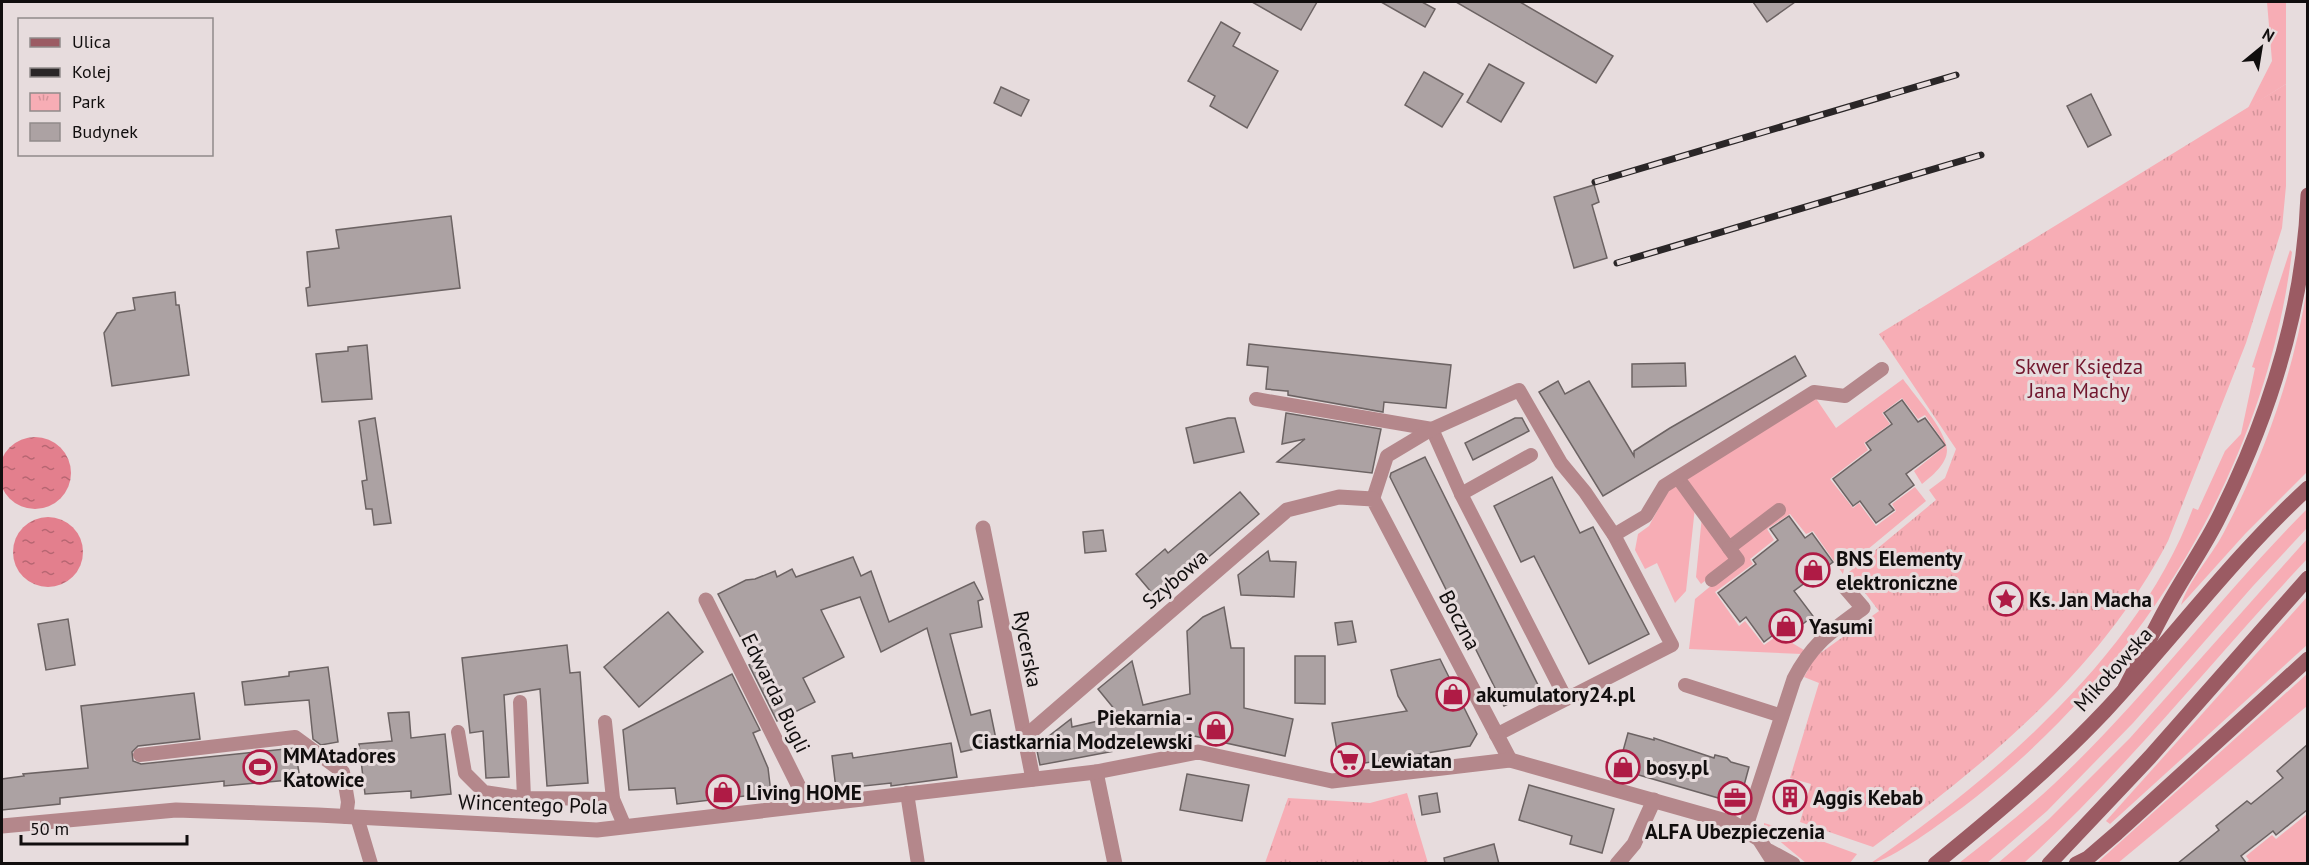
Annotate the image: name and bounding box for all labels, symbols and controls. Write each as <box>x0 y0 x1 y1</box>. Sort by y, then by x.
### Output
legend <box>18 18 213 156</box>
north arrow <box>2231 18 2291 78</box>
text: N <box>2259 24 2278 46</box>
text: Ulica <box>72 30 111 53</box>
text: Kolej <box>72 60 111 83</box>
text: Park <box>72 90 105 113</box>
text: Budynek <box>72 120 138 143</box>
park label: Skwer Księdza Jana Machy <box>2015 353 2143 404</box>
street label: Szybowa <box>1137 543 1213 615</box>
place label: BNS Elementy elektroniczne <box>1836 545 1963 596</box>
shop icon: BNS Elementy elektroniczne <box>1795 552 1831 588</box>
place icon: Ks. Jan Macha <box>1988 581 2024 617</box>
street label: Boczna <box>1433 585 1487 655</box>
place label: Ks. Jan Macha <box>2029 586 2152 613</box>
street label: Rycerska <box>1007 608 1049 690</box>
shop icon: Yasumi <box>1768 608 1804 644</box>
place label: Yasumi <box>1808 613 1873 640</box>
street label: Mikołowska <box>2068 621 2158 717</box>
street label: Edwarda Bugli <box>735 629 817 757</box>
shop icon: akumulatory24.pl <box>1435 676 1471 712</box>
place label: akumulatory24.pl <box>1476 681 1636 708</box>
place label: Piekarnia - Ciastkarnia Modzelewski <box>972 704 1193 755</box>
shop icon: Piekarnia - Ciastkarnia Modzelewski <box>1198 711 1234 747</box>
place label: MMAtadores Katowice <box>283 742 396 793</box>
supermarket icon: Lewiatan <box>1330 742 1366 778</box>
place label: Lewiatan <box>1371 747 1452 774</box>
sports icon: MMAtadores Katowice <box>242 749 278 785</box>
shop icon: bosy.pl <box>1605 749 1641 785</box>
place label: bosy.pl <box>1646 754 1709 781</box>
shop icon: Living HOME <box>705 774 741 810</box>
place label: Living HOME <box>746 779 862 806</box>
building icon: Aggis Kebab <box>1772 779 1808 815</box>
office icon: ALFA Ubezpieczenia <box>1717 780 1753 816</box>
place label: Aggis Kebab <box>1813 784 1923 811</box>
street label: Wincentego Pola <box>458 788 608 820</box>
scale bar <box>21 808 188 846</box>
text: 50 m <box>30 817 69 840</box>
place label: ALFA Ubezpieczenia <box>1645 818 1825 845</box>

